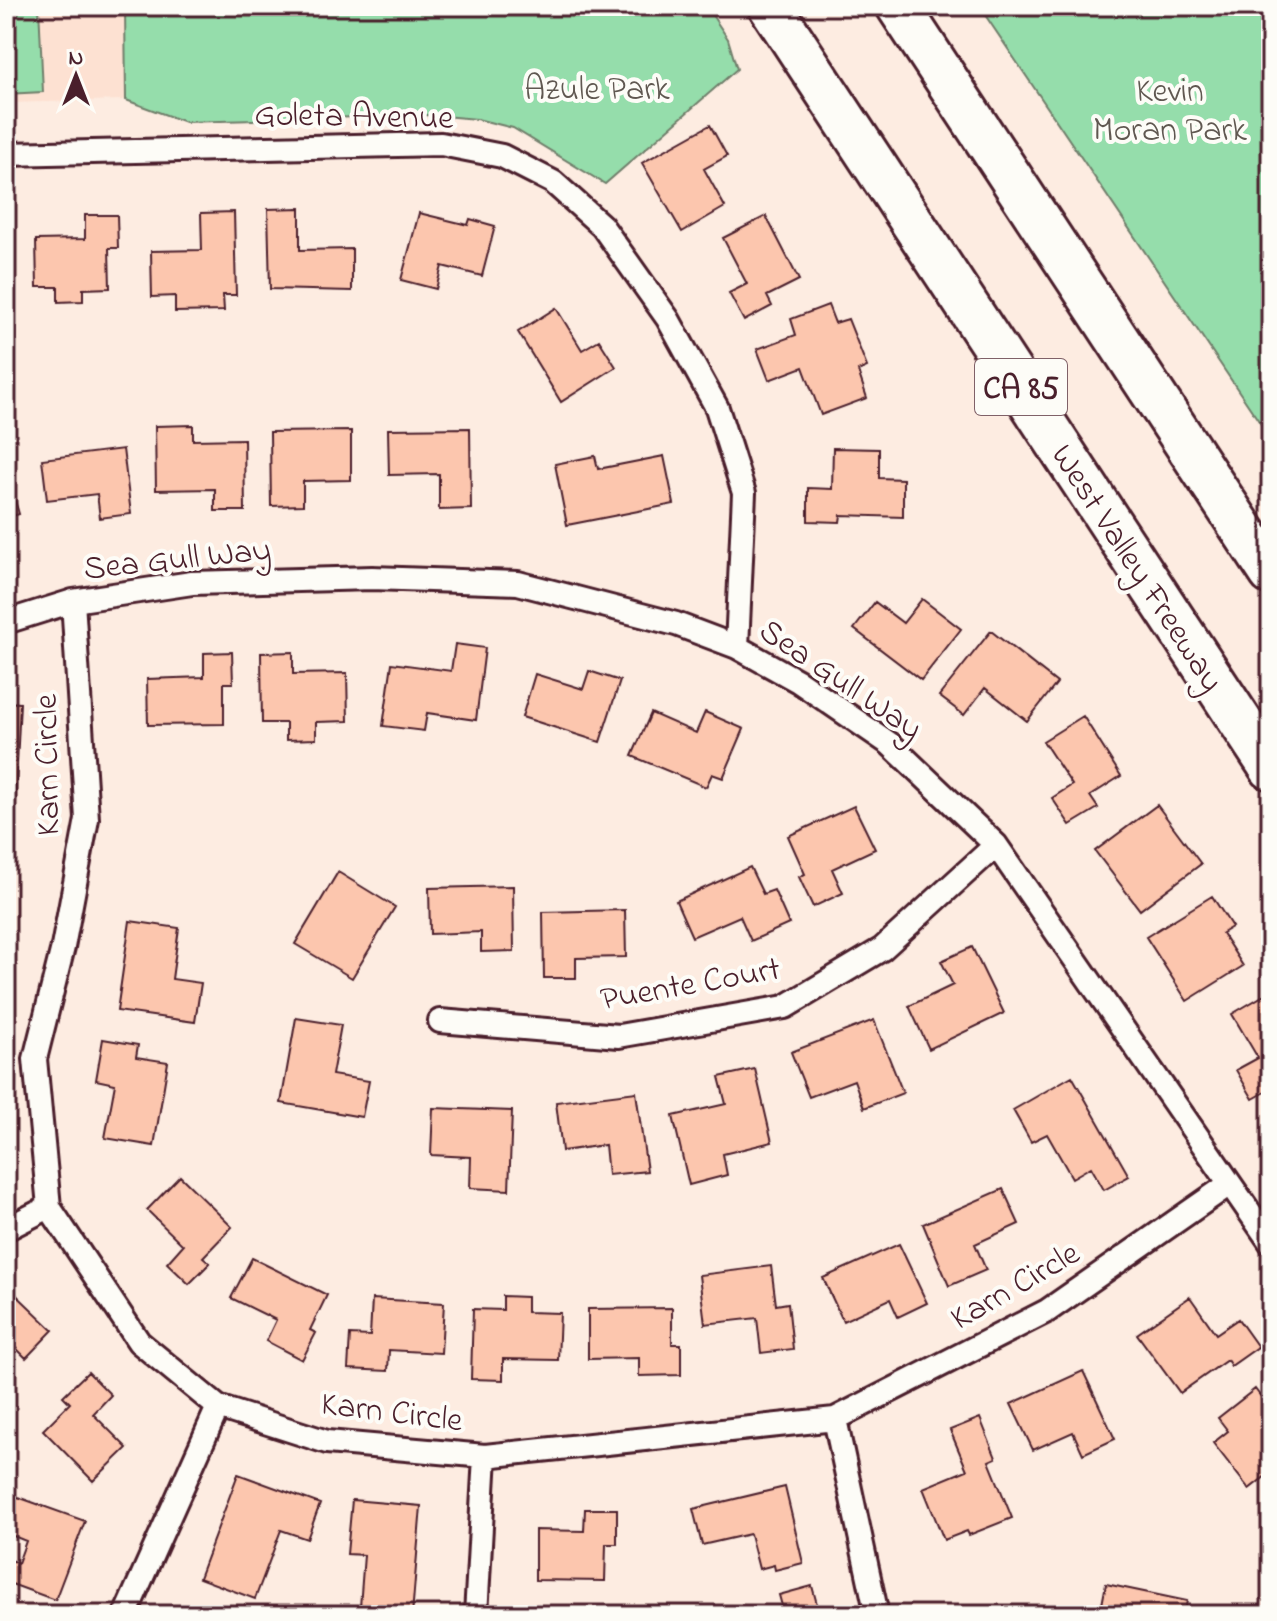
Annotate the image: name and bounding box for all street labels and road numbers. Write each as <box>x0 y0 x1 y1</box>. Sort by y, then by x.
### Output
street label: Goleta Avenue <box>254 91 455 145</box>
road number: CA 85 <box>975 359 1067 415</box>
street label: West Valley Freeway <box>1036 435 1235 703</box>
street label: Sea Gull Way <box>81 526 274 596</box>
street label: Sea Gull Way <box>748 608 932 755</box>
street label: Karn Circle <box>23 693 75 836</box>
street label: Puente Court <box>597 946 785 1026</box>
street label: Karn Circle <box>942 1230 1091 1345</box>
street label: Karn Circle <box>318 1381 466 1448</box>

